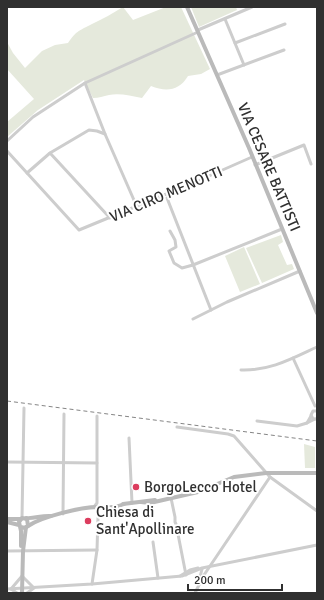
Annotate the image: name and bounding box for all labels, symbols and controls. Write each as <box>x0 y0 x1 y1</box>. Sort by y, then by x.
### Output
street label: VIA CESARE BATTISTI <box>234 100 304 234</box>
street label: VIA CIRO MENOTTI <box>107 162 225 226</box>
place label: BorgoLecco Hotel <box>144 478 257 496</box>
marker: BorgoLecco Hotel <box>131 482 141 492</box>
place label: Chiesa di Sant'Apollinare <box>96 503 195 538</box>
marker: Chiesa di Sant'Apollinare <box>83 516 93 526</box>
scale bar <box>188 566 282 592</box>
text: 200 m <box>194 573 226 588</box>

